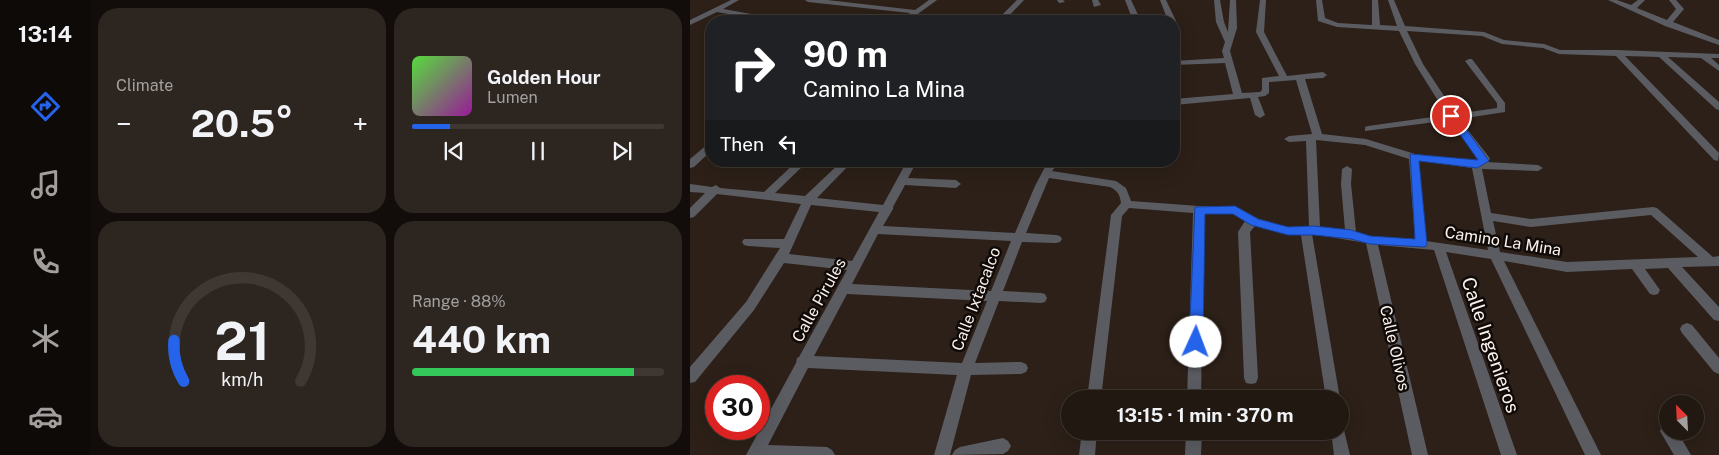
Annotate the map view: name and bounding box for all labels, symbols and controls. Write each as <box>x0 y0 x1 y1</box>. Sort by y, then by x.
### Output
text: 13:14 <box>18 21 72 47</box>
text: 90 m <box>803 34 888 75</box>
icon: right <box>720 35 785 100</box>
text: Golden Hour <box>487 66 601 88</box>
text: Climate <box>116 76 173 95</box>
text: Camino La Mina <box>803 76 965 102</box>
text: Lumen <box>487 88 538 107</box>
icon: directions <box>28 89 63 124</box>
pin <box>1430 95 1472 137</box>
text: 20.5° <box>191 101 293 146</box>
icon: arrive <box>1437 102 1465 130</box>
text: − <box>116 107 132 140</box>
text: + <box>352 107 368 140</box>
icon: left <box>774 130 802 158</box>
text: Then <box>720 133 764 155</box>
icon: previous <box>440 137 468 165</box>
icon: pause <box>524 137 552 165</box>
icon: next <box>608 137 636 165</box>
icon: music <box>28 167 63 202</box>
street label: Camino La Mina <box>1443 222 1563 260</box>
icon: phone <box>28 244 63 279</box>
street label: Calle Ixtacalco <box>948 245 1004 353</box>
street label: Calle Pirules <box>788 255 850 345</box>
street label: Calle Ingenieros <box>1457 274 1525 416</box>
text: Range · 88% <box>412 292 506 311</box>
street label: Calle Olivos <box>1376 303 1414 393</box>
text: 21 <box>214 311 270 372</box>
position arrow <box>1169 315 1221 367</box>
text: 440 km <box>412 317 551 362</box>
icon: climate <box>28 321 63 356</box>
text: km/h <box>221 369 263 390</box>
speed limit sign: 30 <box>705 375 770 440</box>
north arrow <box>1659 395 1704 440</box>
map controls <box>1659 395 1704 440</box>
icon: car <box>28 399 63 434</box>
text: 13:15 · 1 min · 370 m <box>1116 404 1294 426</box>

